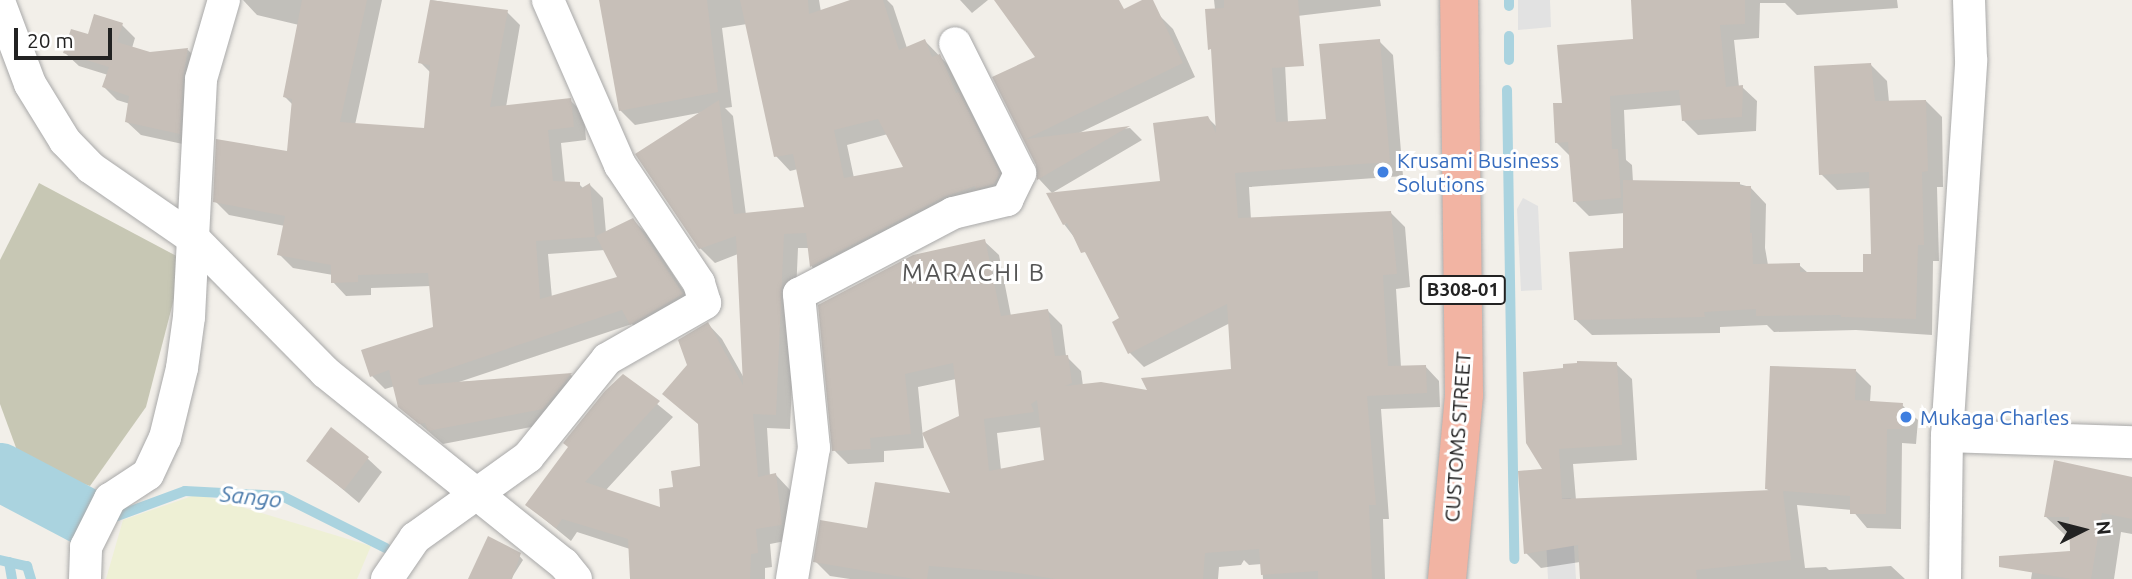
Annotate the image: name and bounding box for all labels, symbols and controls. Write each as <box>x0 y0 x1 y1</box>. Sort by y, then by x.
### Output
scale bar <box>18 14 116 58</box>
text: 20 m <box>27 28 74 52</box>
place label: Krusami Business Solutions <box>1397 147 1559 197</box>
marker: Krusami Business Solutions <box>1375 164 1391 180</box>
district label: MARACHI B <box>903 259 1045 287</box>
road number: B308-01 <box>1419 274 1507 306</box>
street label: CUSTOMS STREET <box>1438 351 1476 523</box>
place label: Mukaga Charles <box>1920 404 2069 430</box>
marker: Mukaga Charles <box>1898 409 1914 425</box>
water label: Sango <box>219 480 283 514</box>
north arrow <box>2048 495 2118 565</box>
text: N <box>2092 520 2116 536</box>

